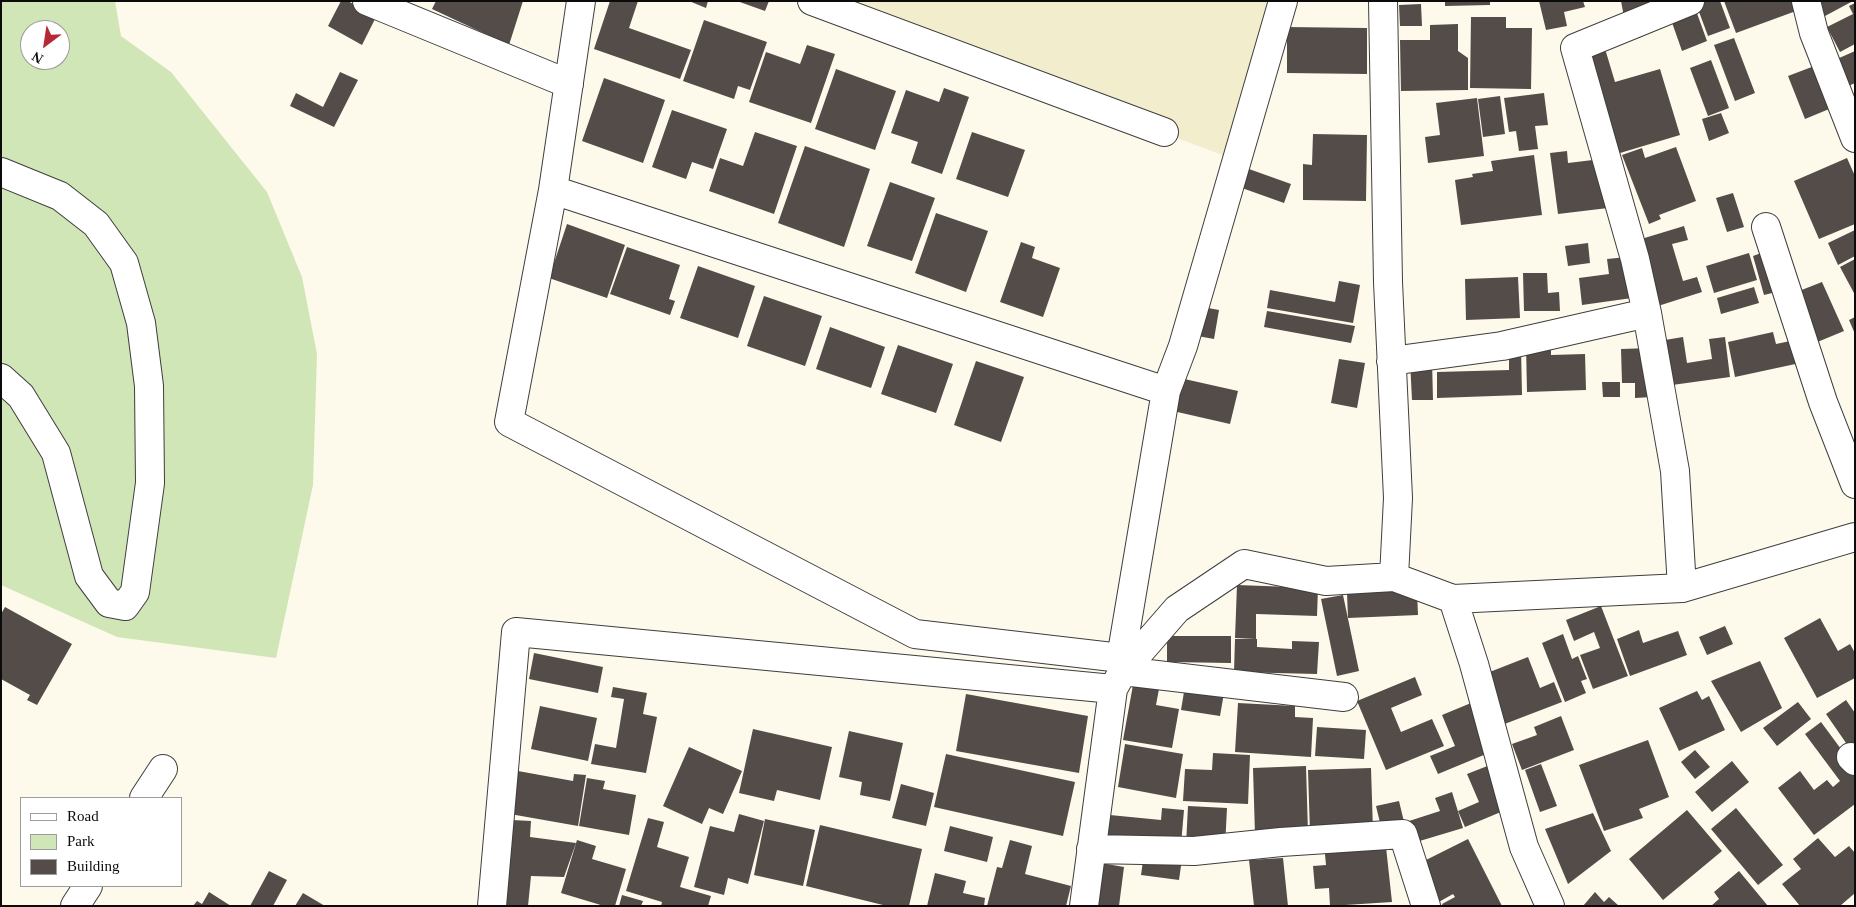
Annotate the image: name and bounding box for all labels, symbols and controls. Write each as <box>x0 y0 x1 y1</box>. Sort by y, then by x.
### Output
north arrow <box>20 20 70 70</box>
text: N <box>29 48 46 66</box>
legend <box>20 797 182 887</box>
text: Road <box>67 808 99 824</box>
text: Park <box>67 833 95 849</box>
text: Building <box>67 858 120 874</box>

